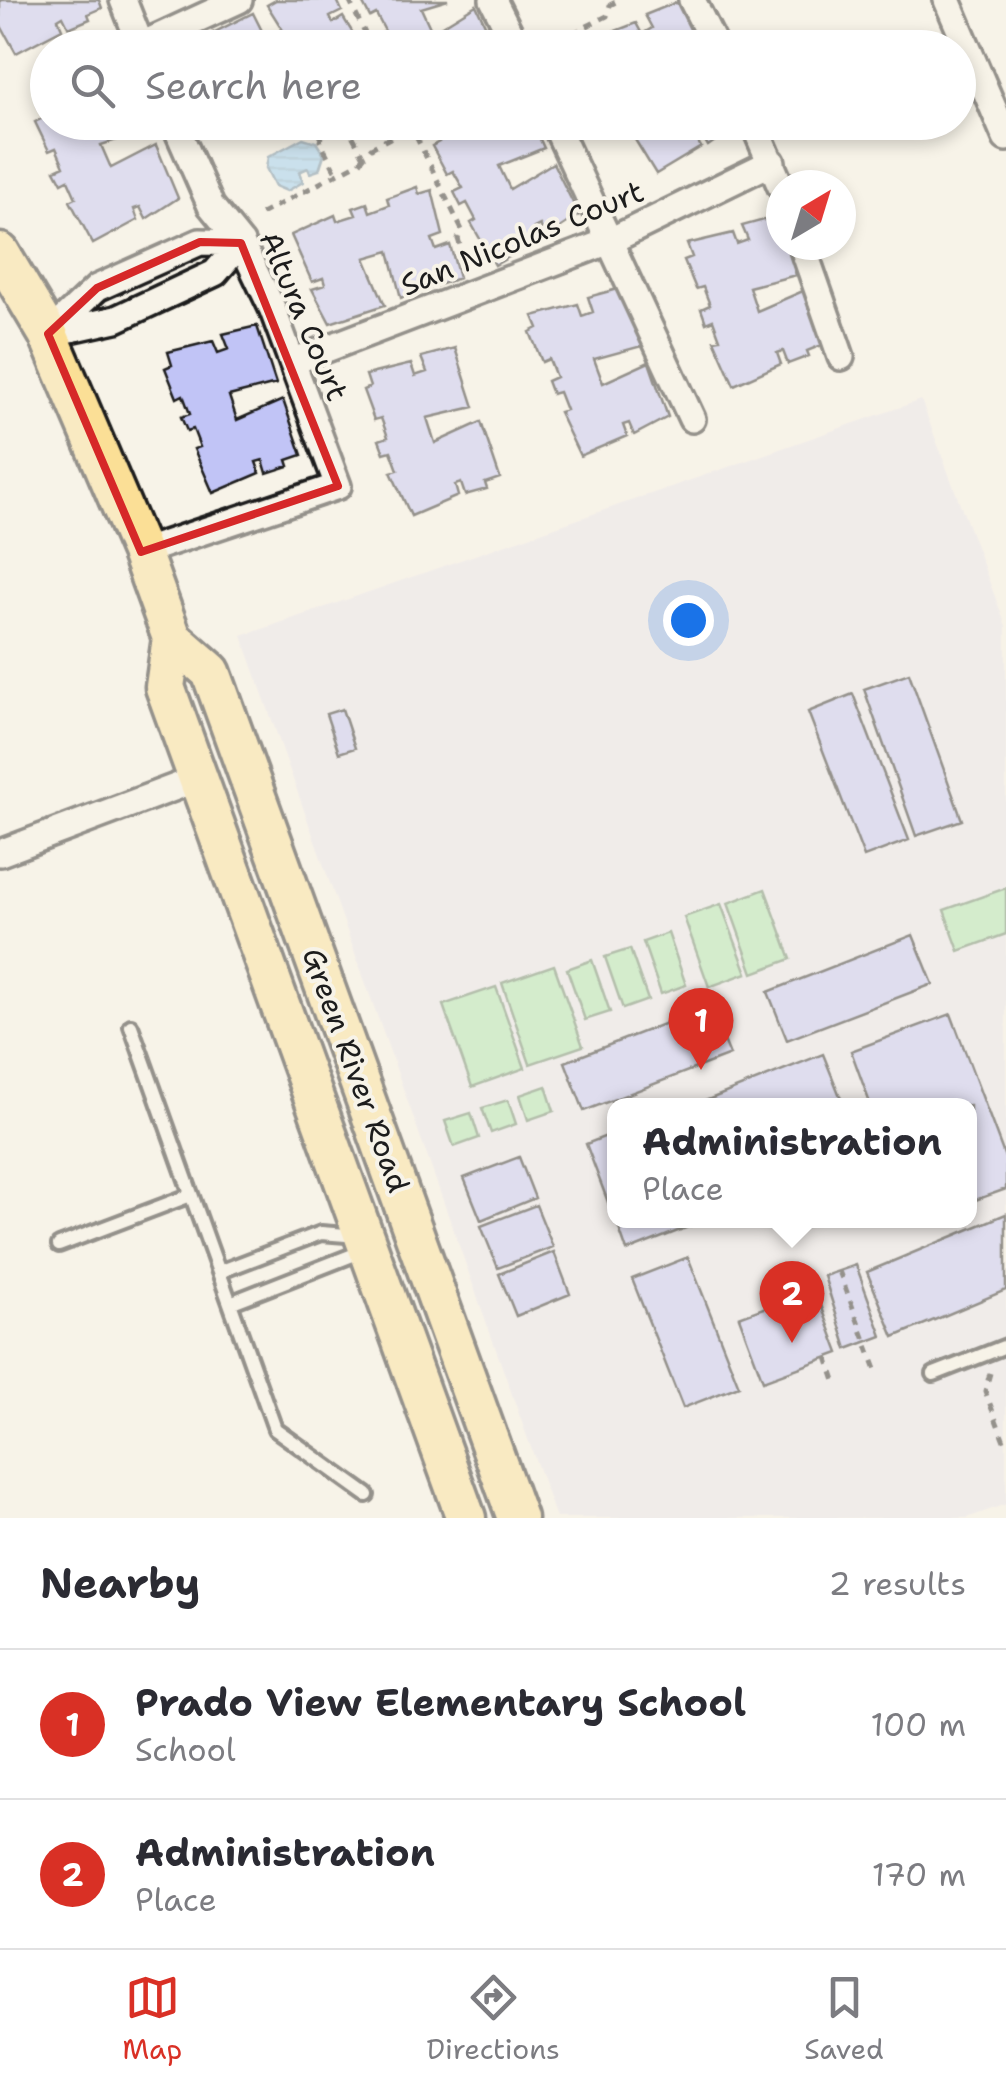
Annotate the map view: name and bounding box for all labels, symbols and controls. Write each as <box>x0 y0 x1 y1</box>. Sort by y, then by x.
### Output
search box <box>30 30 976 140</box>
icon: search <box>65 58 120 113</box>
text: Search here <box>145 60 362 111</box>
street label: San Nicolas Court <box>394 170 650 306</box>
north arrow <box>766 170 856 260</box>
street label: Altura Court <box>250 225 358 407</box>
your location <box>663 595 714 646</box>
street label: Green River Road <box>293 942 419 1198</box>
pin: 1 <box>668 988 734 1070</box>
popup <box>607 1098 977 1228</box>
text: Administration <box>642 1116 942 1167</box>
text: Place <box>642 1167 724 1210</box>
pin: 2 <box>760 1260 824 1343</box>
text: Nearby <box>40 1555 200 1611</box>
text: 2 results <box>829 1562 966 1605</box>
text: Prado View Elementary School <box>135 1677 746 1728</box>
text: 1 <box>65 1703 80 1746</box>
text: 100 m <box>870 1703 966 1746</box>
text: School <box>135 1728 236 1771</box>
text: Administration <box>135 1827 435 1878</box>
text: 2 <box>61 1853 84 1896</box>
text: 170 m <box>872 1853 966 1896</box>
text: Place <box>135 1878 217 1921</box>
tab: Map <box>122 1970 182 2068</box>
tab: Directions <box>427 1970 560 2068</box>
tab: Saved <box>804 1970 884 2068</box>

